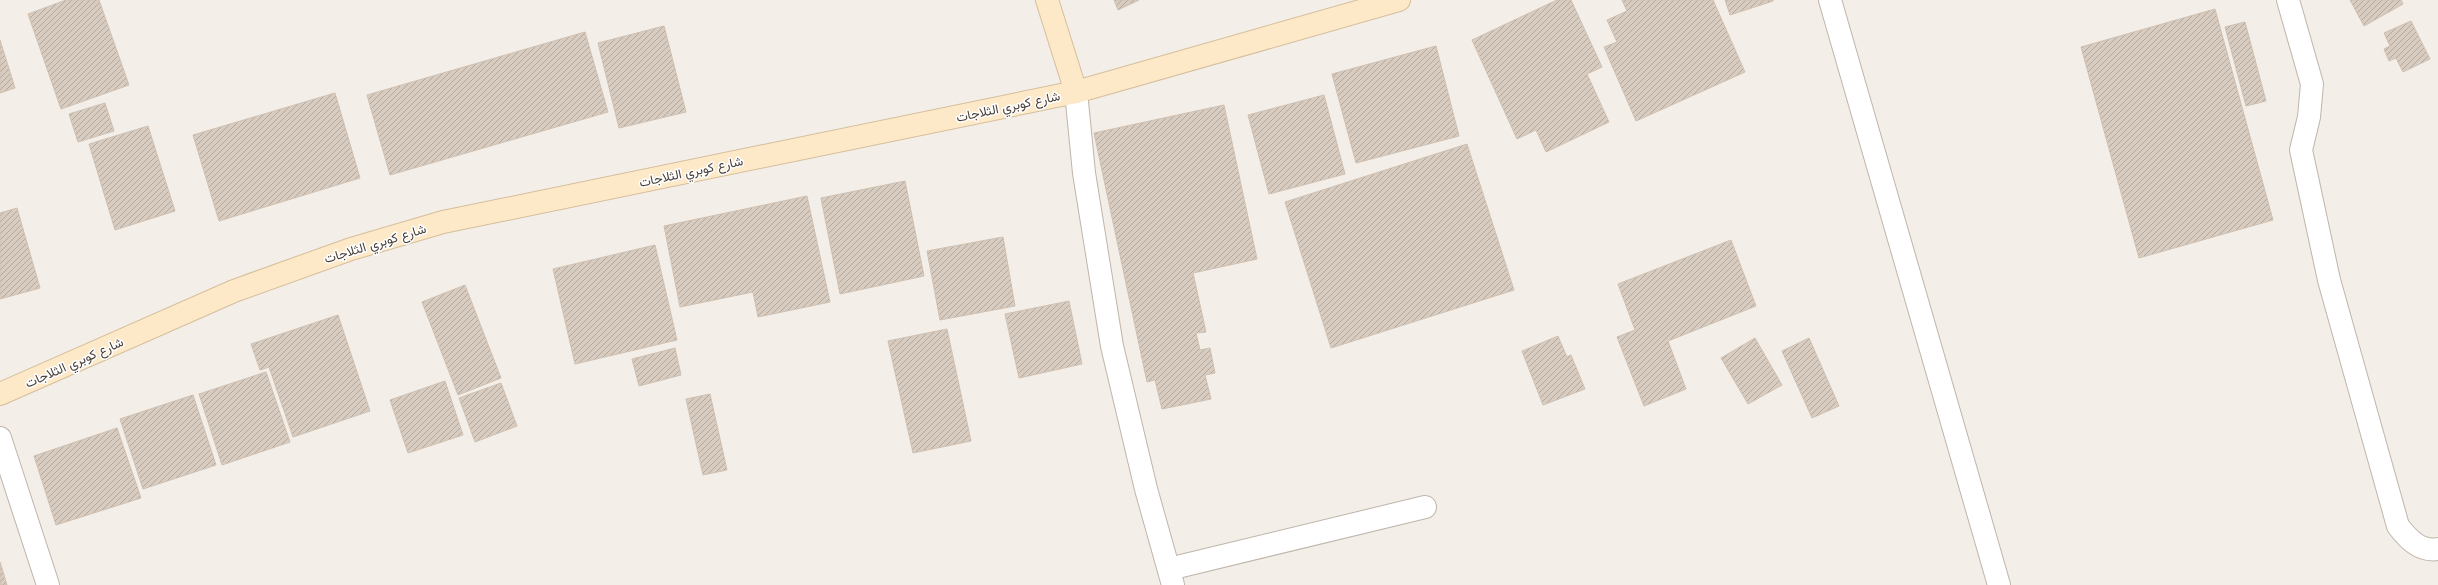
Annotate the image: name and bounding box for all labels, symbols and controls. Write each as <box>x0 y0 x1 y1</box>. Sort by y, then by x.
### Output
street label: شارع كوبري الثلاجات <box>955 88 1062 128</box>
street label: شارع كوبري الثلاجات <box>638 153 745 193</box>
street label: شارع كوبري الثلاجات <box>322 221 429 269</box>
street label: شارع كوبري الثلاجات <box>23 334 127 394</box>

